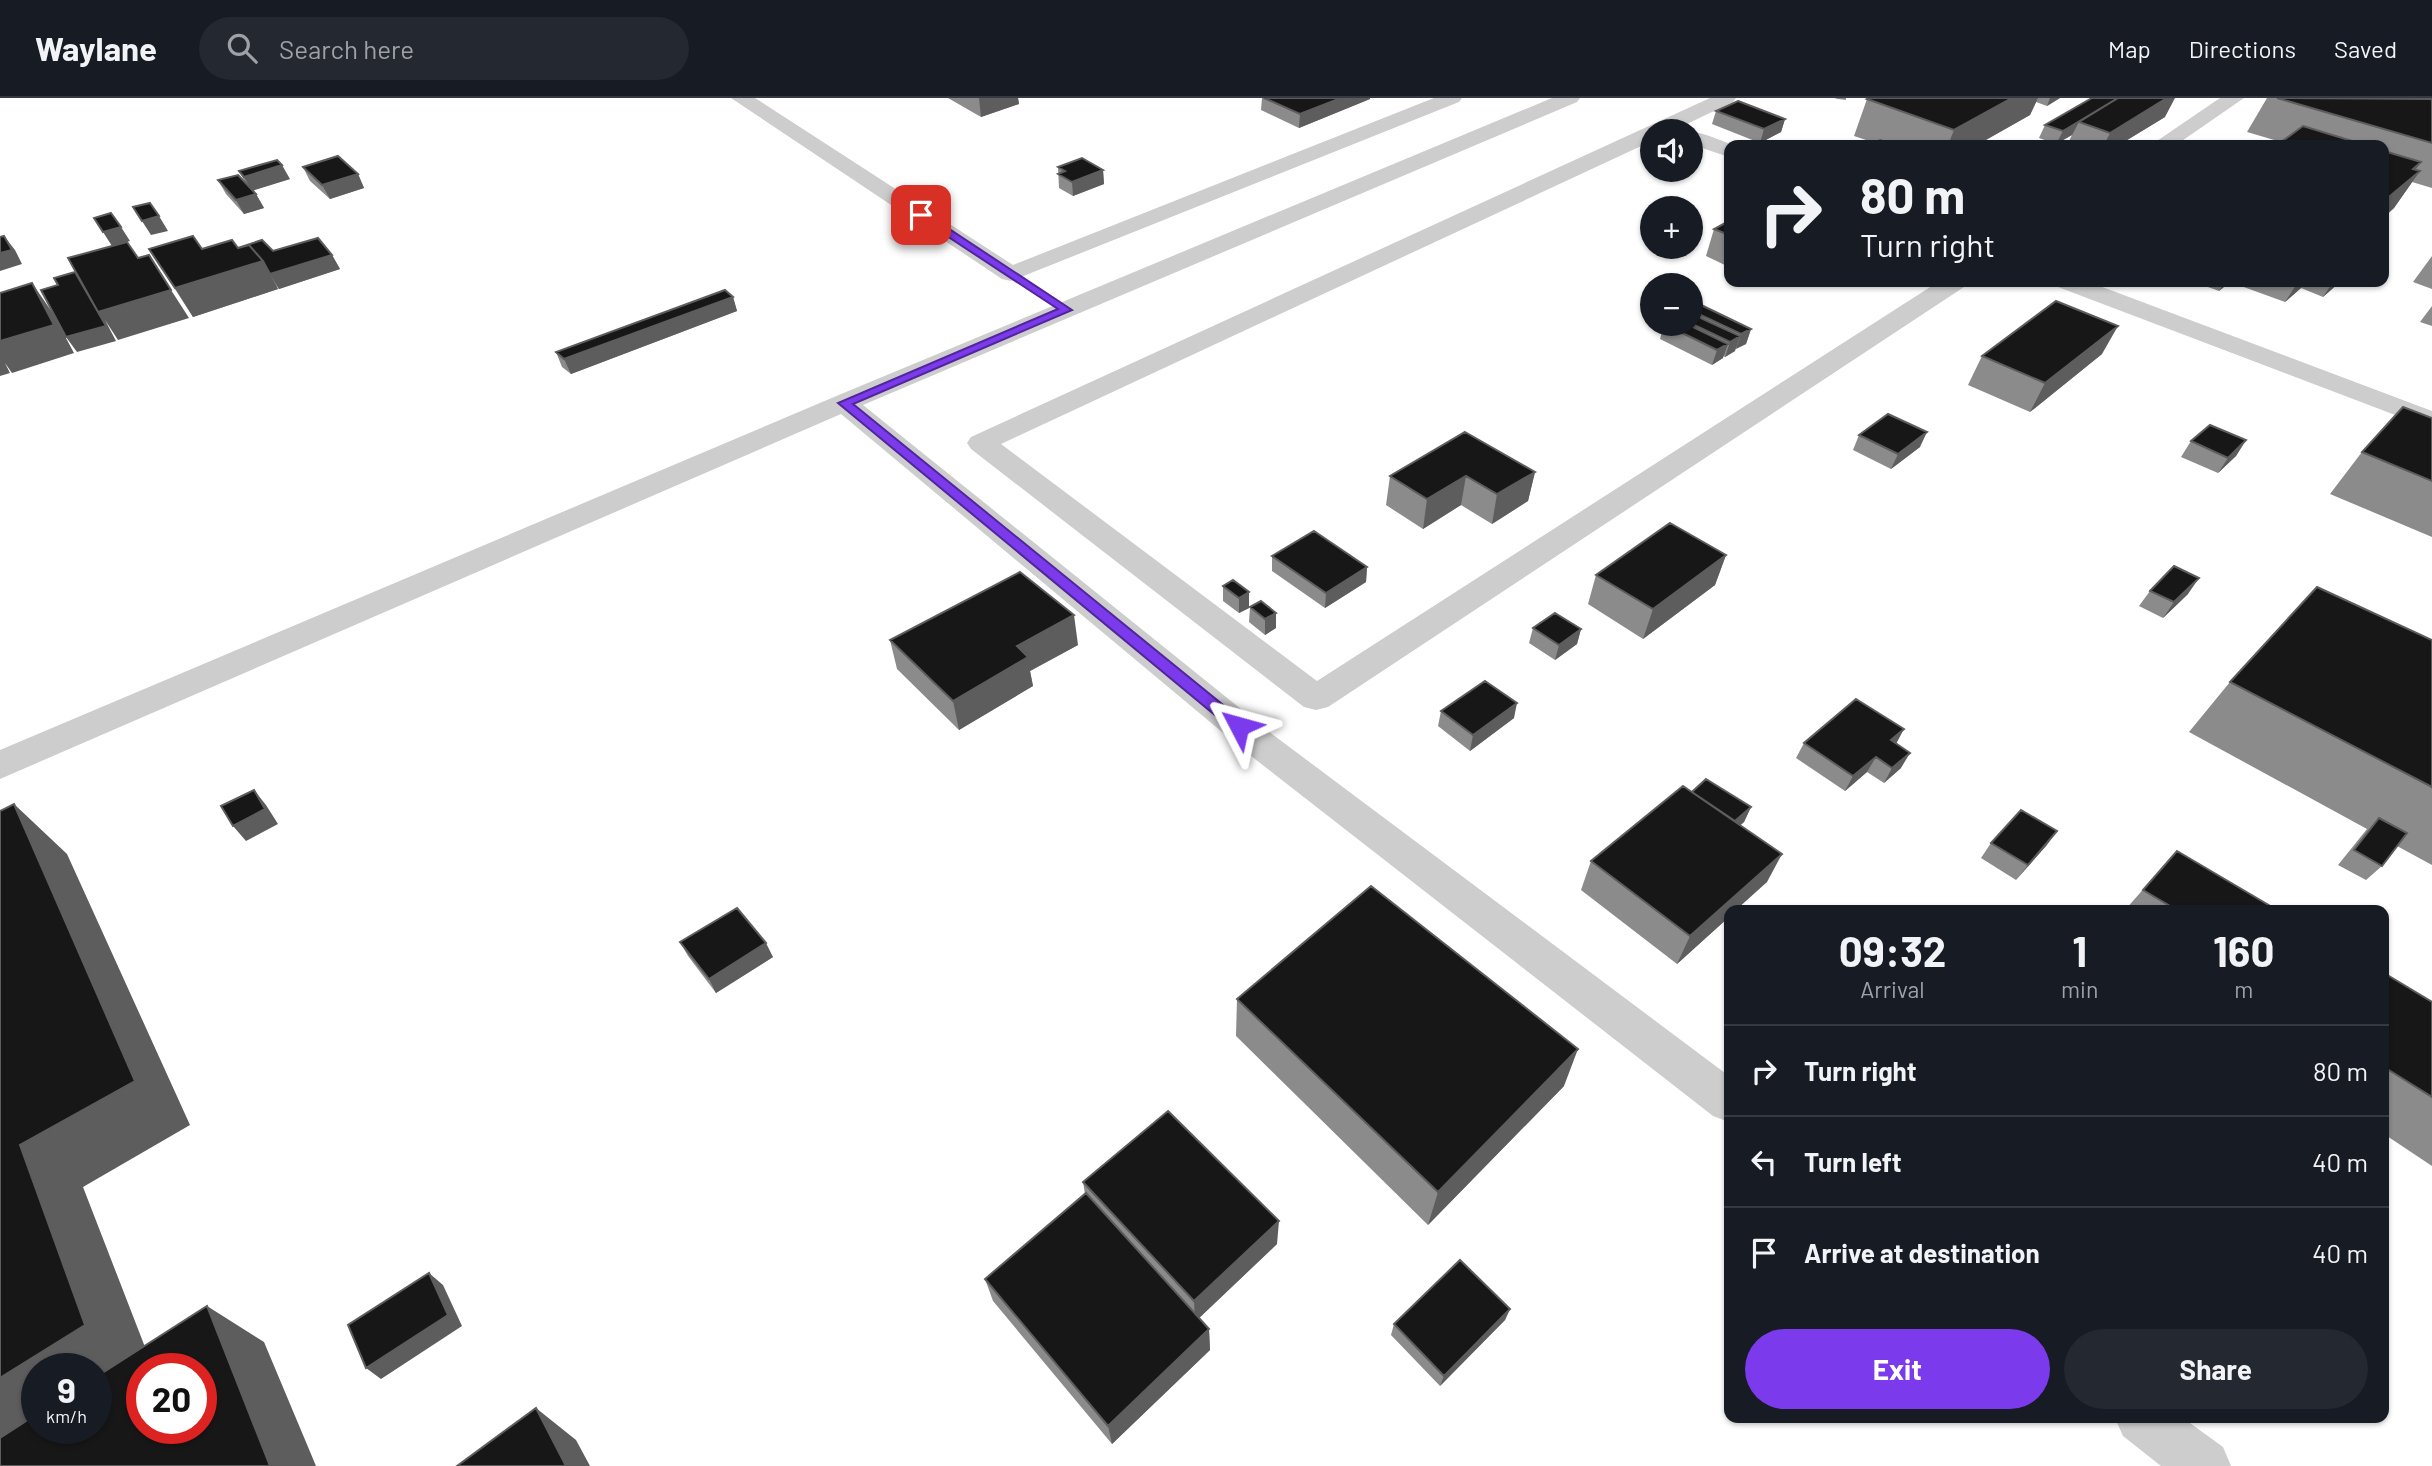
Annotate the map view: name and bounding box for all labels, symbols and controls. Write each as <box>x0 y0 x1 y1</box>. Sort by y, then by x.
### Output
search box <box>199 17 689 80</box>
text: Waylane <box>35 28 157 68</box>
icon: search <box>223 29 261 67</box>
text: Search here <box>279 33 414 64</box>
text: Map <box>2108 34 2151 63</box>
text: Directions <box>2189 34 2296 63</box>
text: Saved <box>2334 34 2397 63</box>
map controls <box>1640 119 1703 336</box>
button: sound <box>1640 119 1703 182</box>
text: 80 m <box>1860 165 1965 224</box>
icon: right <box>1745 168 1836 259</box>
pin <box>891 185 951 245</box>
icon: arrive <box>902 196 940 234</box>
button: + <box>1640 196 1703 259</box>
text: Turn right <box>1860 225 1995 263</box>
button: − <box>1640 273 1703 336</box>
position arrow <box>1202 689 1276 763</box>
text: 09:32 <box>1839 925 1946 975</box>
text: 1 <box>2072 925 2087 975</box>
text: 160 <box>2213 925 2274 975</box>
text: Arrival <box>1860 975 1925 1003</box>
text: min <box>2061 975 2098 1003</box>
text: m <box>2234 975 2253 1003</box>
icon: right <box>1745 1052 1783 1090</box>
text: Turn right <box>1804 1055 1917 1086</box>
text: 80 m <box>2313 1055 2368 1086</box>
icon: left <box>1745 1143 1783 1181</box>
text: Turn left <box>1804 1146 1902 1177</box>
text: 40 m <box>2312 1146 2368 1177</box>
icon: arrive <box>1745 1234 1783 1272</box>
text: Arrive at destination <box>1804 1237 2040 1268</box>
text: 40 m <box>2312 1237 2368 1268</box>
button: Exit <box>1745 1329 2050 1409</box>
button: Share <box>2064 1329 2368 1409</box>
speed limit sign: 20 <box>126 1353 217 1444</box>
text: 9 <box>57 1368 76 1410</box>
text: km/h <box>46 1405 87 1427</box>

